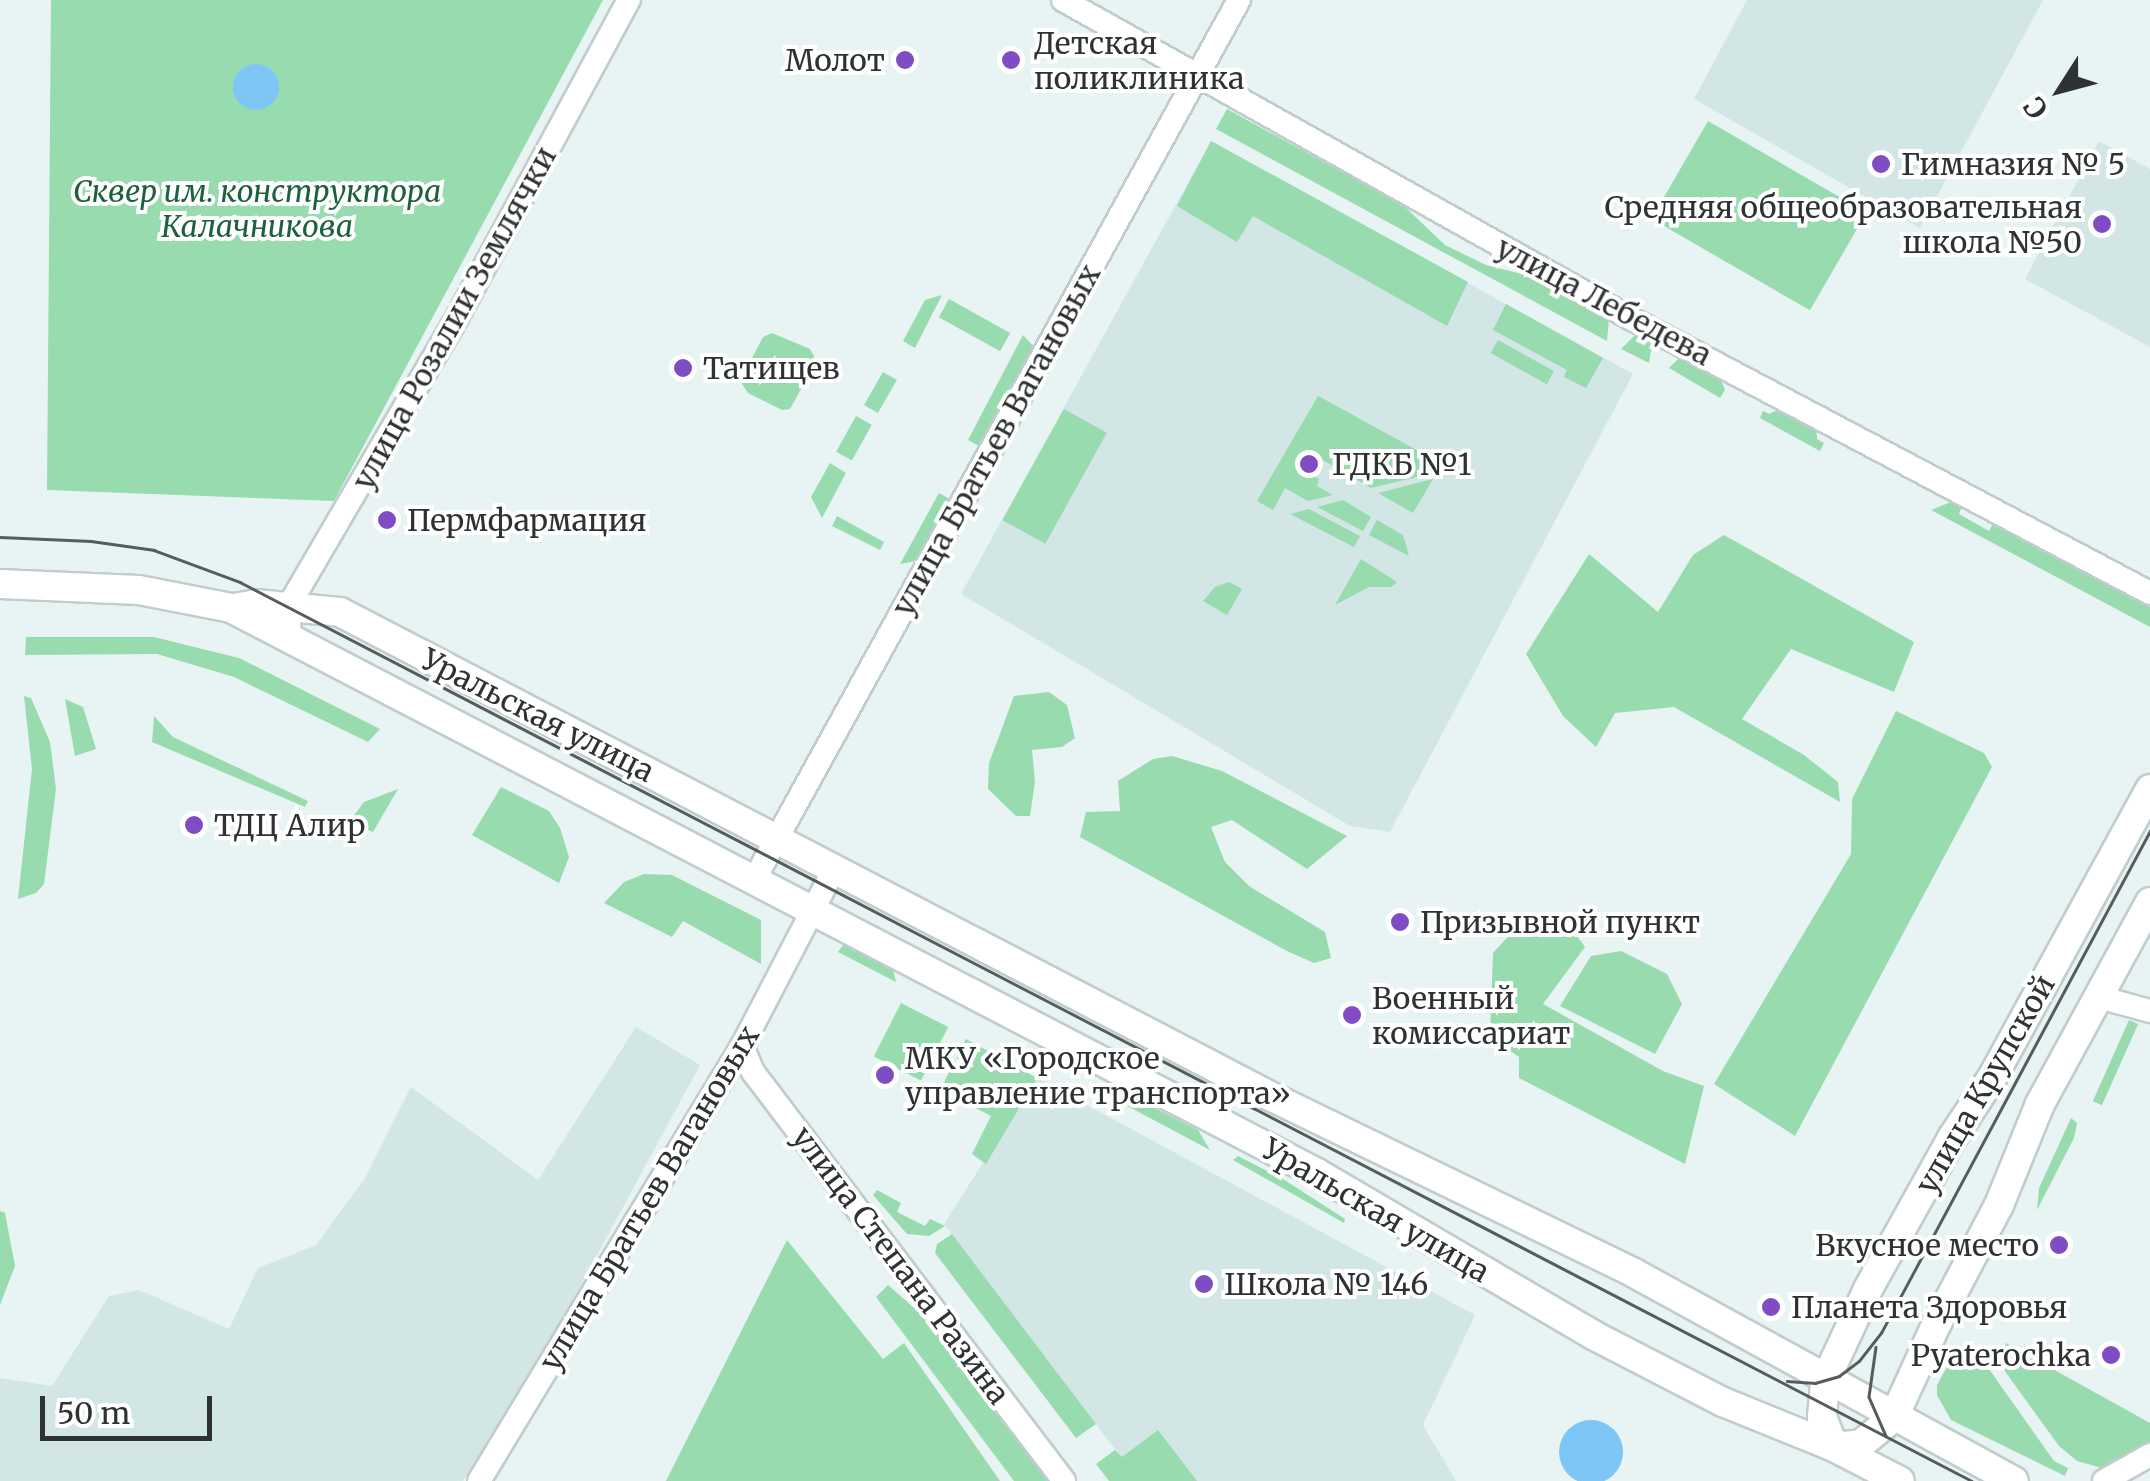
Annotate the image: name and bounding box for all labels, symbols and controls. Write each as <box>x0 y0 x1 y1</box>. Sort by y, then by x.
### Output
place label: Детская поликлиника <box>1034 25 1244 96</box>
north arrow <box>2010 40 2110 140</box>
place label: Молот <box>785 42 885 78</box>
marker: Детская поликлиника <box>998 47 1024 73</box>
marker: Молот <box>894 49 916 71</box>
text: С <box>2016 90 2056 126</box>
street label: улица Розалии Землячки <box>345 140 563 496</box>
place label: Гимназия № 5 <box>1901 146 2125 182</box>
marker: Гимназия № 5 <box>1870 153 1892 175</box>
park label: Сквер им. конструктора Калачникова <box>73 173 441 244</box>
place label: Средняя общеобразовательная школа №50 <box>1604 189 2082 260</box>
marker: Средняя общеобразовательная школа №50 <box>2091 213 2113 235</box>
street label: улица Лебедева <box>1490 229 1718 373</box>
street label: улица Братьев Вагановых <box>884 258 1108 622</box>
place label: Татищев <box>703 350 840 386</box>
marker: Татищев <box>672 357 694 379</box>
place label: ГДКБ №1 <box>1332 446 1471 482</box>
marker: ГДКБ №1 <box>1296 451 1322 477</box>
place label: Пермфармация <box>407 502 647 538</box>
marker: Пермфармация <box>376 509 398 531</box>
street label: Уральская улица <box>416 641 660 789</box>
place label: ТДЦ Алир <box>214 807 365 843</box>
marker: ТДЦ Алир <box>183 814 205 836</box>
place label: Призывной пункт <box>1420 904 1700 940</box>
marker: Призывной пункт <box>1389 911 1411 933</box>
street label: улица Крупской <box>1908 968 2062 1200</box>
place label: Военный комиссариат <box>1372 980 1570 1050</box>
marker: Военный комиссариат <box>1341 1004 1363 1026</box>
street label: улица Братьев Вагановых <box>532 1019 766 1377</box>
place label: МКУ «Городское управление транспорта» <box>905 1040 1291 1110</box>
marker: МКУ «Городское управление транспорта» <box>874 1064 896 1086</box>
street label: улица Степана Разина <box>785 1119 1017 1411</box>
street label: Уральская улица <box>1256 1130 1496 1290</box>
place label: Вкусное место <box>1815 1227 2039 1263</box>
marker: Вкусное место <box>2048 1234 2070 1256</box>
place label: Школа № 146 <box>1224 1266 1428 1302</box>
marker: Школа № 146 <box>1193 1273 1215 1295</box>
place label: Планета Здоровья <box>1791 1289 2067 1325</box>
marker: Планета Здоровья <box>1760 1296 1782 1318</box>
place label: Pyaterochka <box>1911 1337 2091 1373</box>
marker: Pyaterochka <box>2100 1344 2122 1366</box>
scale bar <box>45 1376 218 1438</box>
text: 50 m <box>57 1394 130 1432</box>

